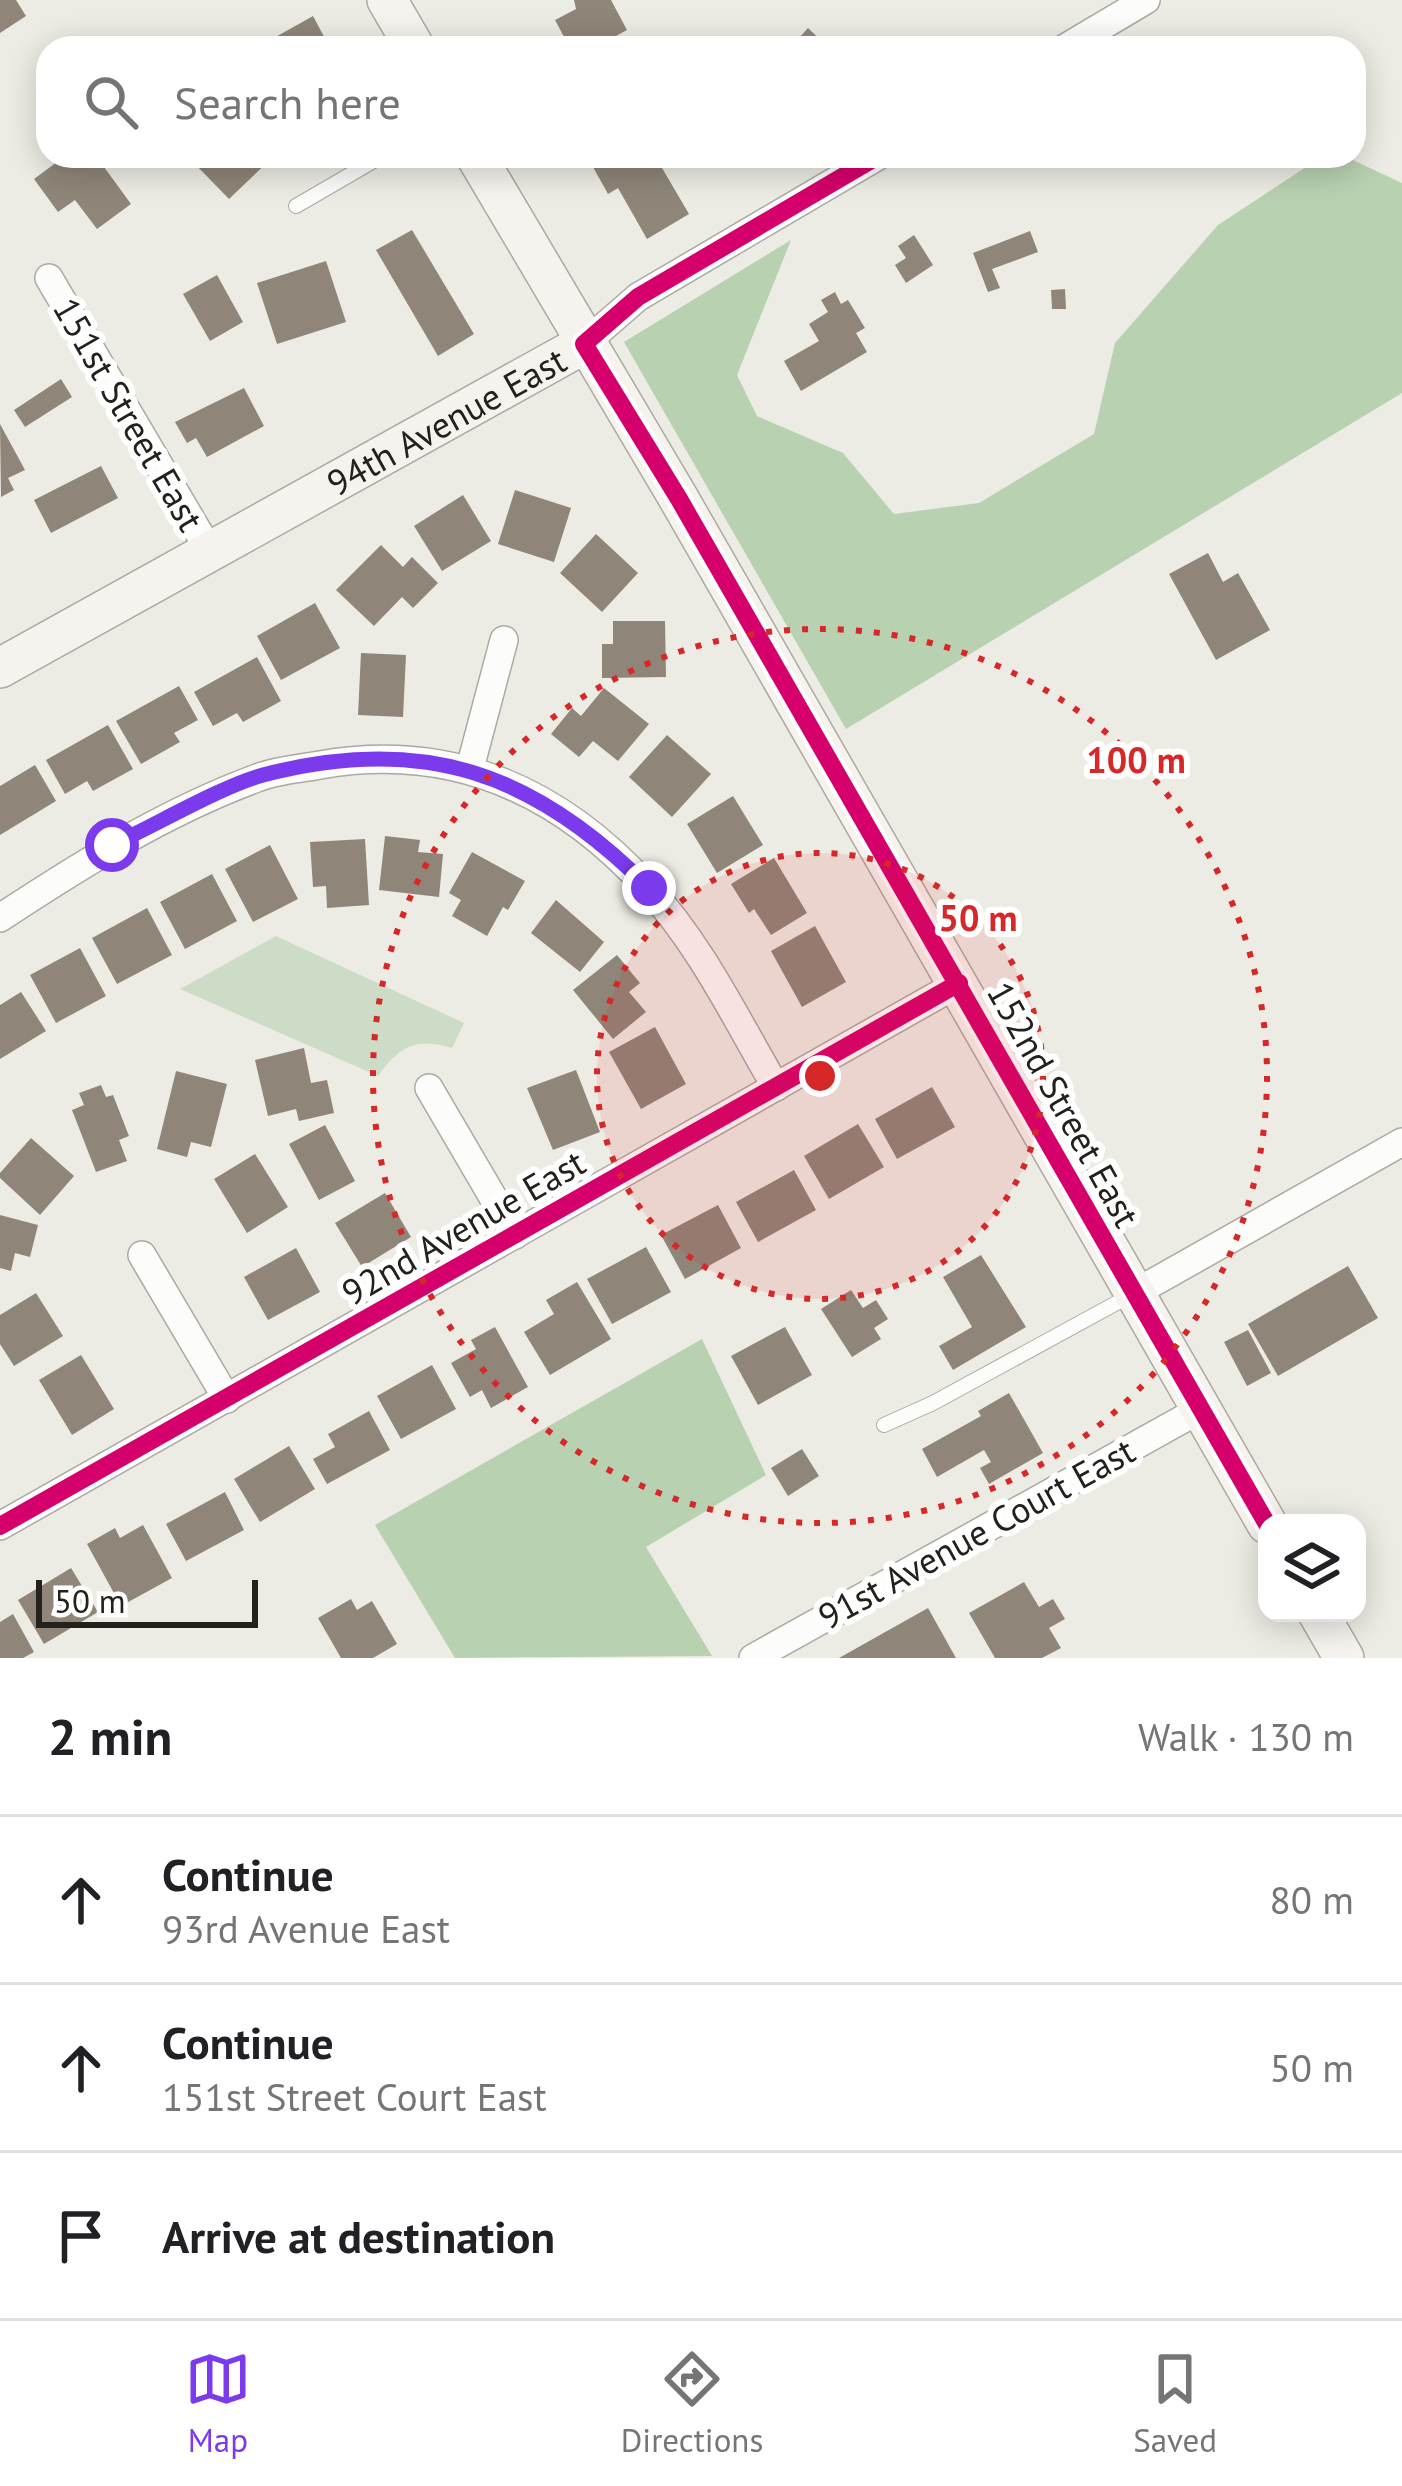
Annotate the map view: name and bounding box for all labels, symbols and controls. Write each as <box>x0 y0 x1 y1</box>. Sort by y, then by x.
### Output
search box <box>36 36 1366 168</box>
icon: search <box>78 69 144 135</box>
text: Search here <box>174 73 401 131</box>
street label: 151st Street East <box>43 289 215 539</box>
street label: 94th Avenue East <box>318 335 574 506</box>
text: 100 m <box>1086 736 1186 783</box>
route start <box>85 818 139 872</box>
route end <box>622 861 676 915</box>
text: 50 m <box>939 894 1017 941</box>
street label: 152nd Street East <box>977 973 1151 1235</box>
centre of rings <box>799 1055 841 1097</box>
street label: 92nd Avenue East <box>333 1138 593 1316</box>
street label: 91st Avenue Court East <box>809 1426 1143 1640</box>
map controls <box>1258 1514 1366 1622</box>
button: layers <box>1258 1514 1366 1622</box>
scale bar <box>36 1574 258 1627</box>
text: 50 m <box>54 1579 126 1622</box>
text: 2 min <box>48 1703 172 1769</box>
text: Walk · 130 m <box>1138 1711 1354 1762</box>
text: Continue <box>162 1845 334 1903</box>
icon: ahead <box>48 1867 114 1933</box>
text: 80 m <box>1269 1874 1354 1925</box>
text: 93rd Avenue East <box>162 1903 450 1954</box>
text: Continue <box>162 2013 334 2071</box>
icon: ahead <box>48 2035 114 2101</box>
text: 50 m <box>1269 2042 1354 2093</box>
text: 151st Street Court East <box>162 2071 547 2122</box>
icon: arrive <box>48 2203 114 2269</box>
text: Arrive at destination <box>162 2207 555 2265</box>
tab: Map <box>185 2346 251 2461</box>
tab: Directions <box>621 2346 763 2461</box>
tab: Saved <box>1133 2346 1217 2461</box>

